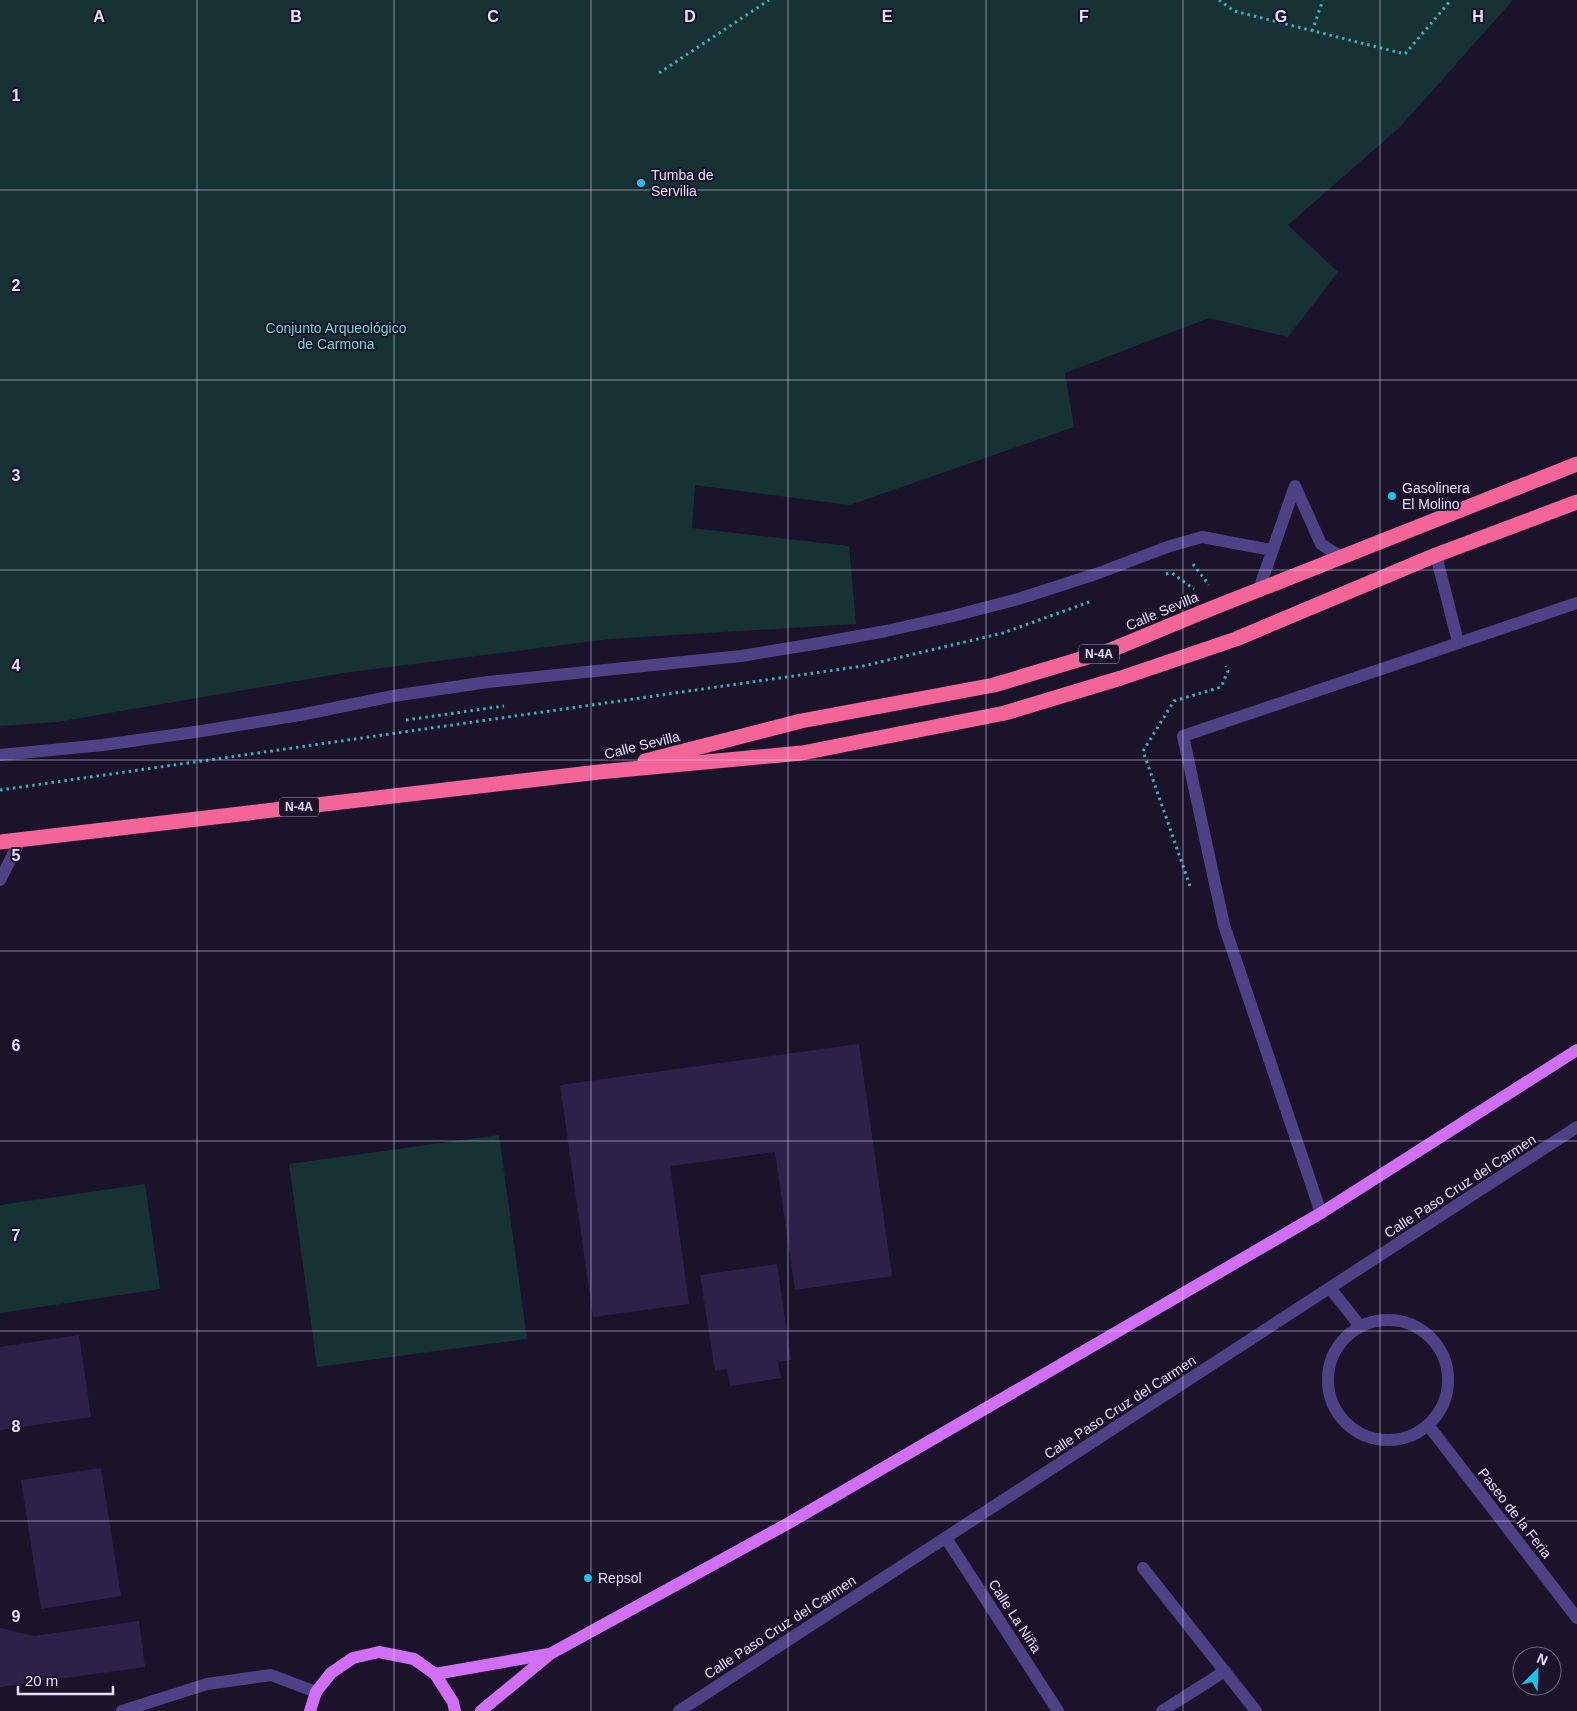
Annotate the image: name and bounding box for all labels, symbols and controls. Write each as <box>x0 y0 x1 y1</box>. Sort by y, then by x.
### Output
text: A <box>93 8 105 25</box>
text: B <box>290 8 302 25</box>
text: C <box>487 8 499 25</box>
text: D <box>684 8 696 25</box>
text: E <box>882 8 893 25</box>
text: F <box>1079 8 1089 25</box>
text: G <box>1275 8 1287 25</box>
text: H <box>1472 8 1484 25</box>
text: 1 <box>12 87 21 104</box>
place label: Tumba de Servilia <box>651 167 714 199</box>
marker: Tumba de Servilia <box>635 177 647 189</box>
text: 2 <box>12 277 21 294</box>
park label: Conjunto Arqueológico de Carmona <box>266 320 407 352</box>
text: 3 <box>12 467 21 484</box>
place label: Gasolinera El Molino <box>1402 480 1470 512</box>
marker: Gasolinera El Molino <box>1386 490 1398 502</box>
street label: Calle Sevilla <box>1123 589 1201 633</box>
road number: N-4A <box>1079 644 1119 664</box>
text: 4 <box>12 657 21 674</box>
street label: Calle Sevilla <box>603 728 682 762</box>
road number: N-4A <box>279 798 319 816</box>
text: 5 <box>12 847 21 864</box>
text: 6 <box>12 1037 21 1054</box>
street label: Calle Paso Cruz del Carmen <box>1381 1131 1539 1241</box>
text: 7 <box>12 1227 21 1244</box>
street label: Calle Paso Cruz del Carmen <box>1041 1352 1199 1462</box>
text: 8 <box>12 1418 21 1435</box>
street label: Paseo de la Feria <box>1475 1465 1555 1561</box>
place label: Repsol <box>598 1570 642 1586</box>
marker: Repsol <box>582 1572 594 1584</box>
street label: Calle Paso Cruz del Carmen <box>701 1572 859 1682</box>
street label: Calle La Niña <box>985 1576 1045 1656</box>
text: 9 <box>12 1608 21 1625</box>
north arrow <box>1512 1646 1562 1696</box>
text: N <box>1534 1650 1550 1668</box>
scale bar <box>18 1664 112 1696</box>
text: 20 m <box>25 1672 58 1689</box>

